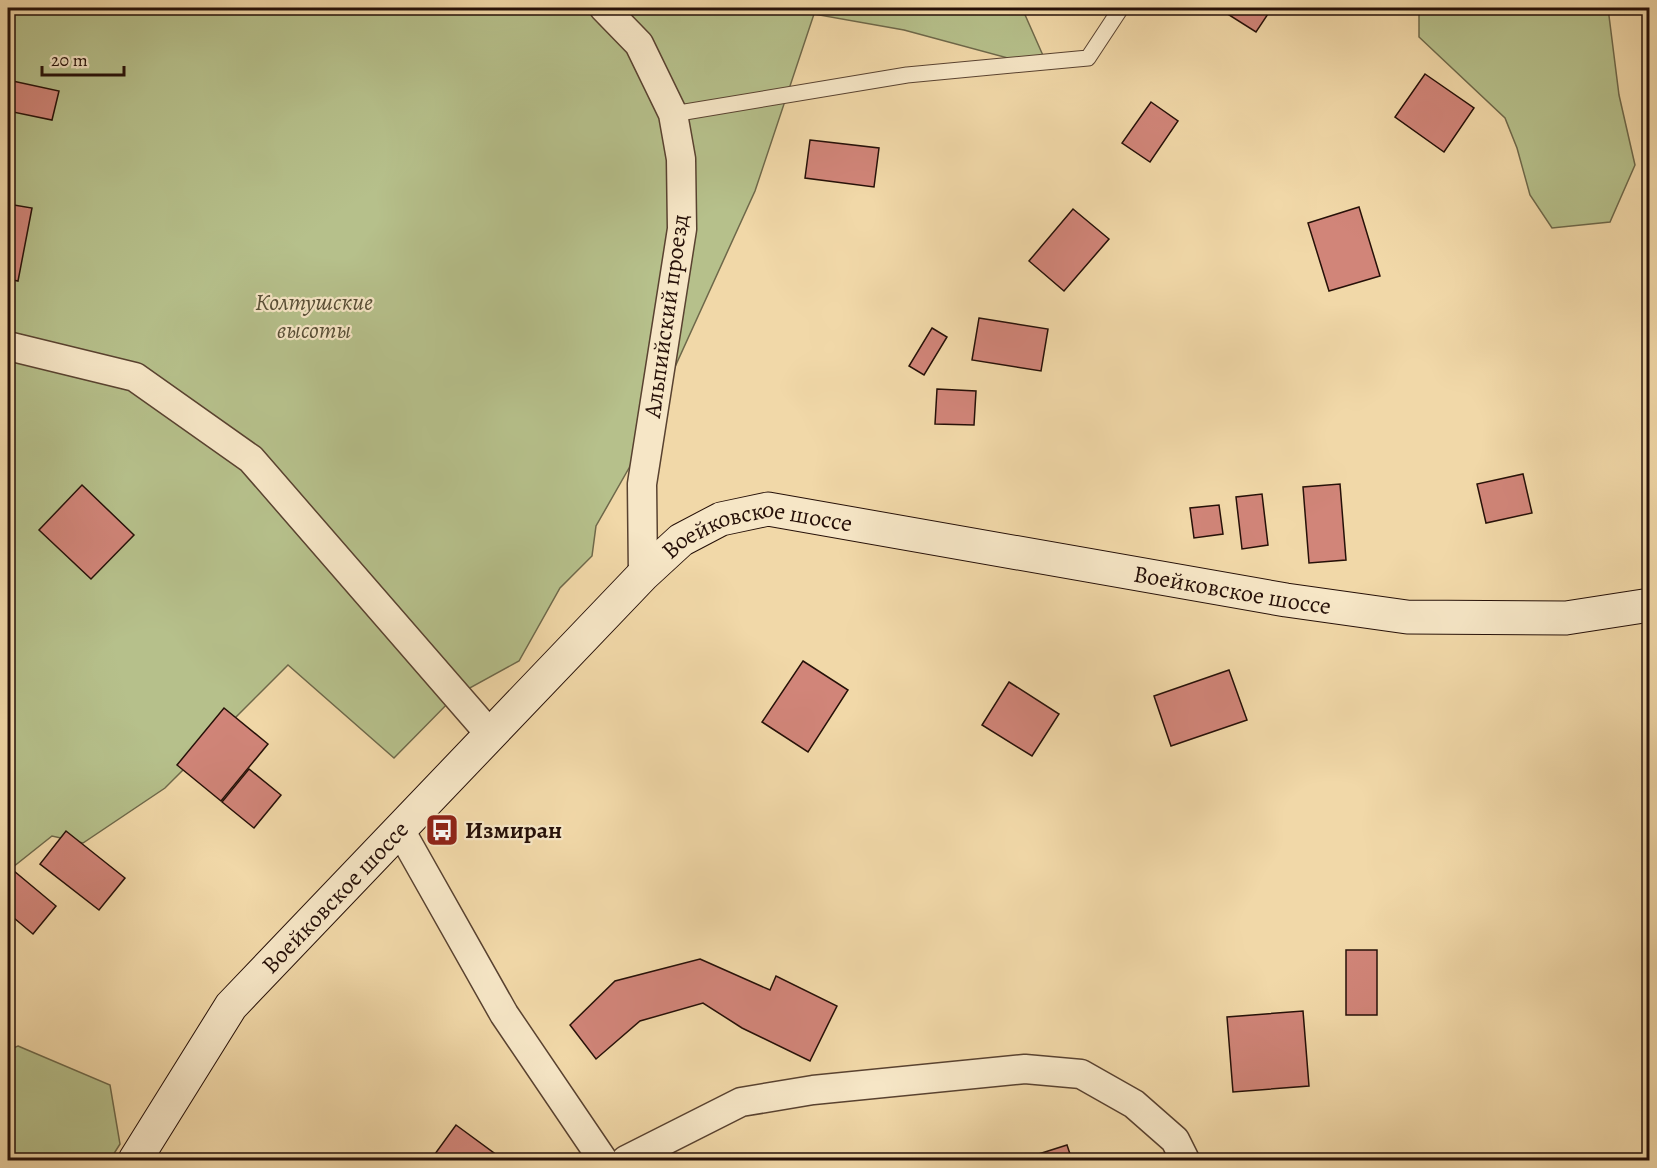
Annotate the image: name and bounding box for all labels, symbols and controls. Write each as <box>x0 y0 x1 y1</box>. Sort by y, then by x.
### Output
scale bar <box>42 39 124 77</box>
text: 20 m <box>51 48 88 72</box>
street label: Альпийский проезд <box>636 212 696 421</box>
park label: Колтушские высоты <box>255 286 373 346</box>
street label: Воейковское шоссе <box>654 492 855 566</box>
street label: Воейковское шоссе <box>1131 558 1333 622</box>
bus stop icon: Измиран <box>424 812 460 848</box>
street label: Воейковское шоссе <box>254 814 416 981</box>
place label: Измиран <box>465 814 562 846</box>

